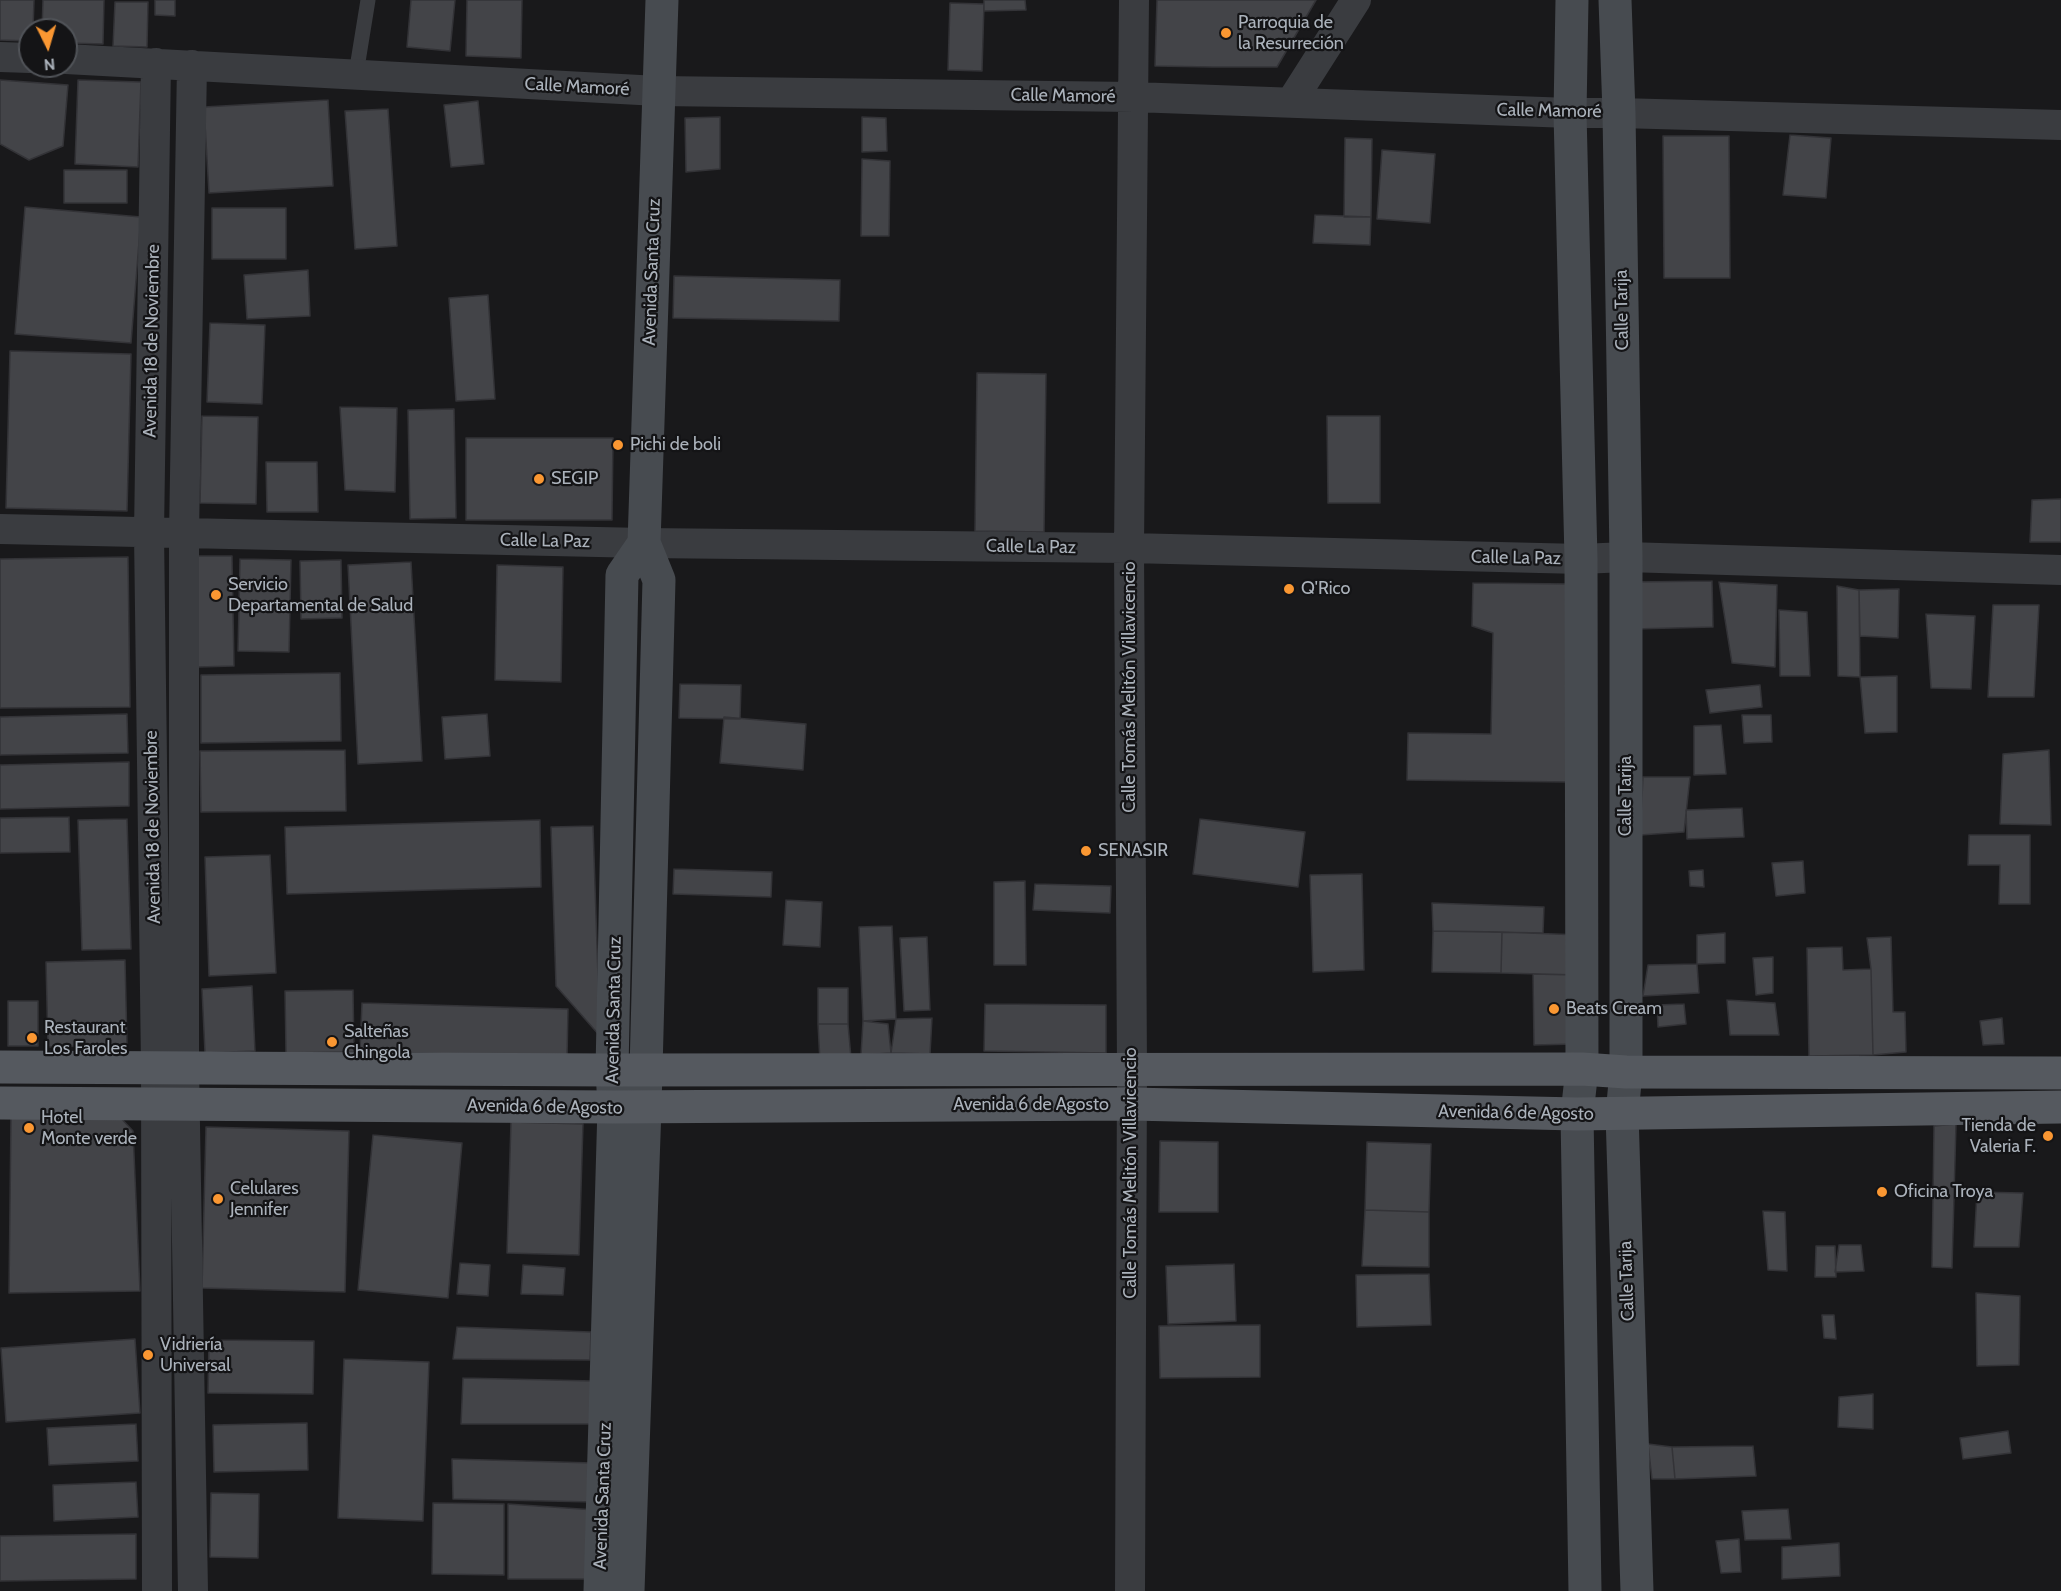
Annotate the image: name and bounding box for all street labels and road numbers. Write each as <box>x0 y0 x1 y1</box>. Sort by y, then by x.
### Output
street label: Calle Mamoré <box>524 73 630 101</box>
street label: Calle Mamoré <box>1010 84 1116 108</box>
street label: Calle Mamoré <box>1496 99 1602 123</box>
street label: Avenida Santa Cruz <box>639 198 665 346</box>
street label: Avenida 18 de Noviembre <box>140 244 164 438</box>
street label: Calle Tarija <box>1610 270 1634 350</box>
street label: Calle La Paz <box>500 529 590 553</box>
street label: Calle La Paz <box>986 535 1076 559</box>
street label: Calle La Paz <box>1471 546 1561 570</box>
street label: Calle Tomás Melitón Villavicencio <box>1119 561 1141 813</box>
street label: Avenida 18 de Noviembre <box>141 730 165 924</box>
street label: Calle Tarija <box>1615 756 1637 836</box>
street label: Avenida Santa Cruz <box>602 936 626 1084</box>
street label: Calle Tomás Melitón Villavicencio <box>1120 1047 1142 1299</box>
street label: Avenida 6 de Agosto <box>953 1094 1109 1116</box>
street label: Avenida 6 de Agosto <box>467 1095 623 1119</box>
street label: Avenida 6 de Agosto <box>1438 1101 1594 1125</box>
street label: Calle Tarija <box>1615 1240 1639 1322</box>
street label: Avenida Santa Cruz <box>590 1422 616 1570</box>

